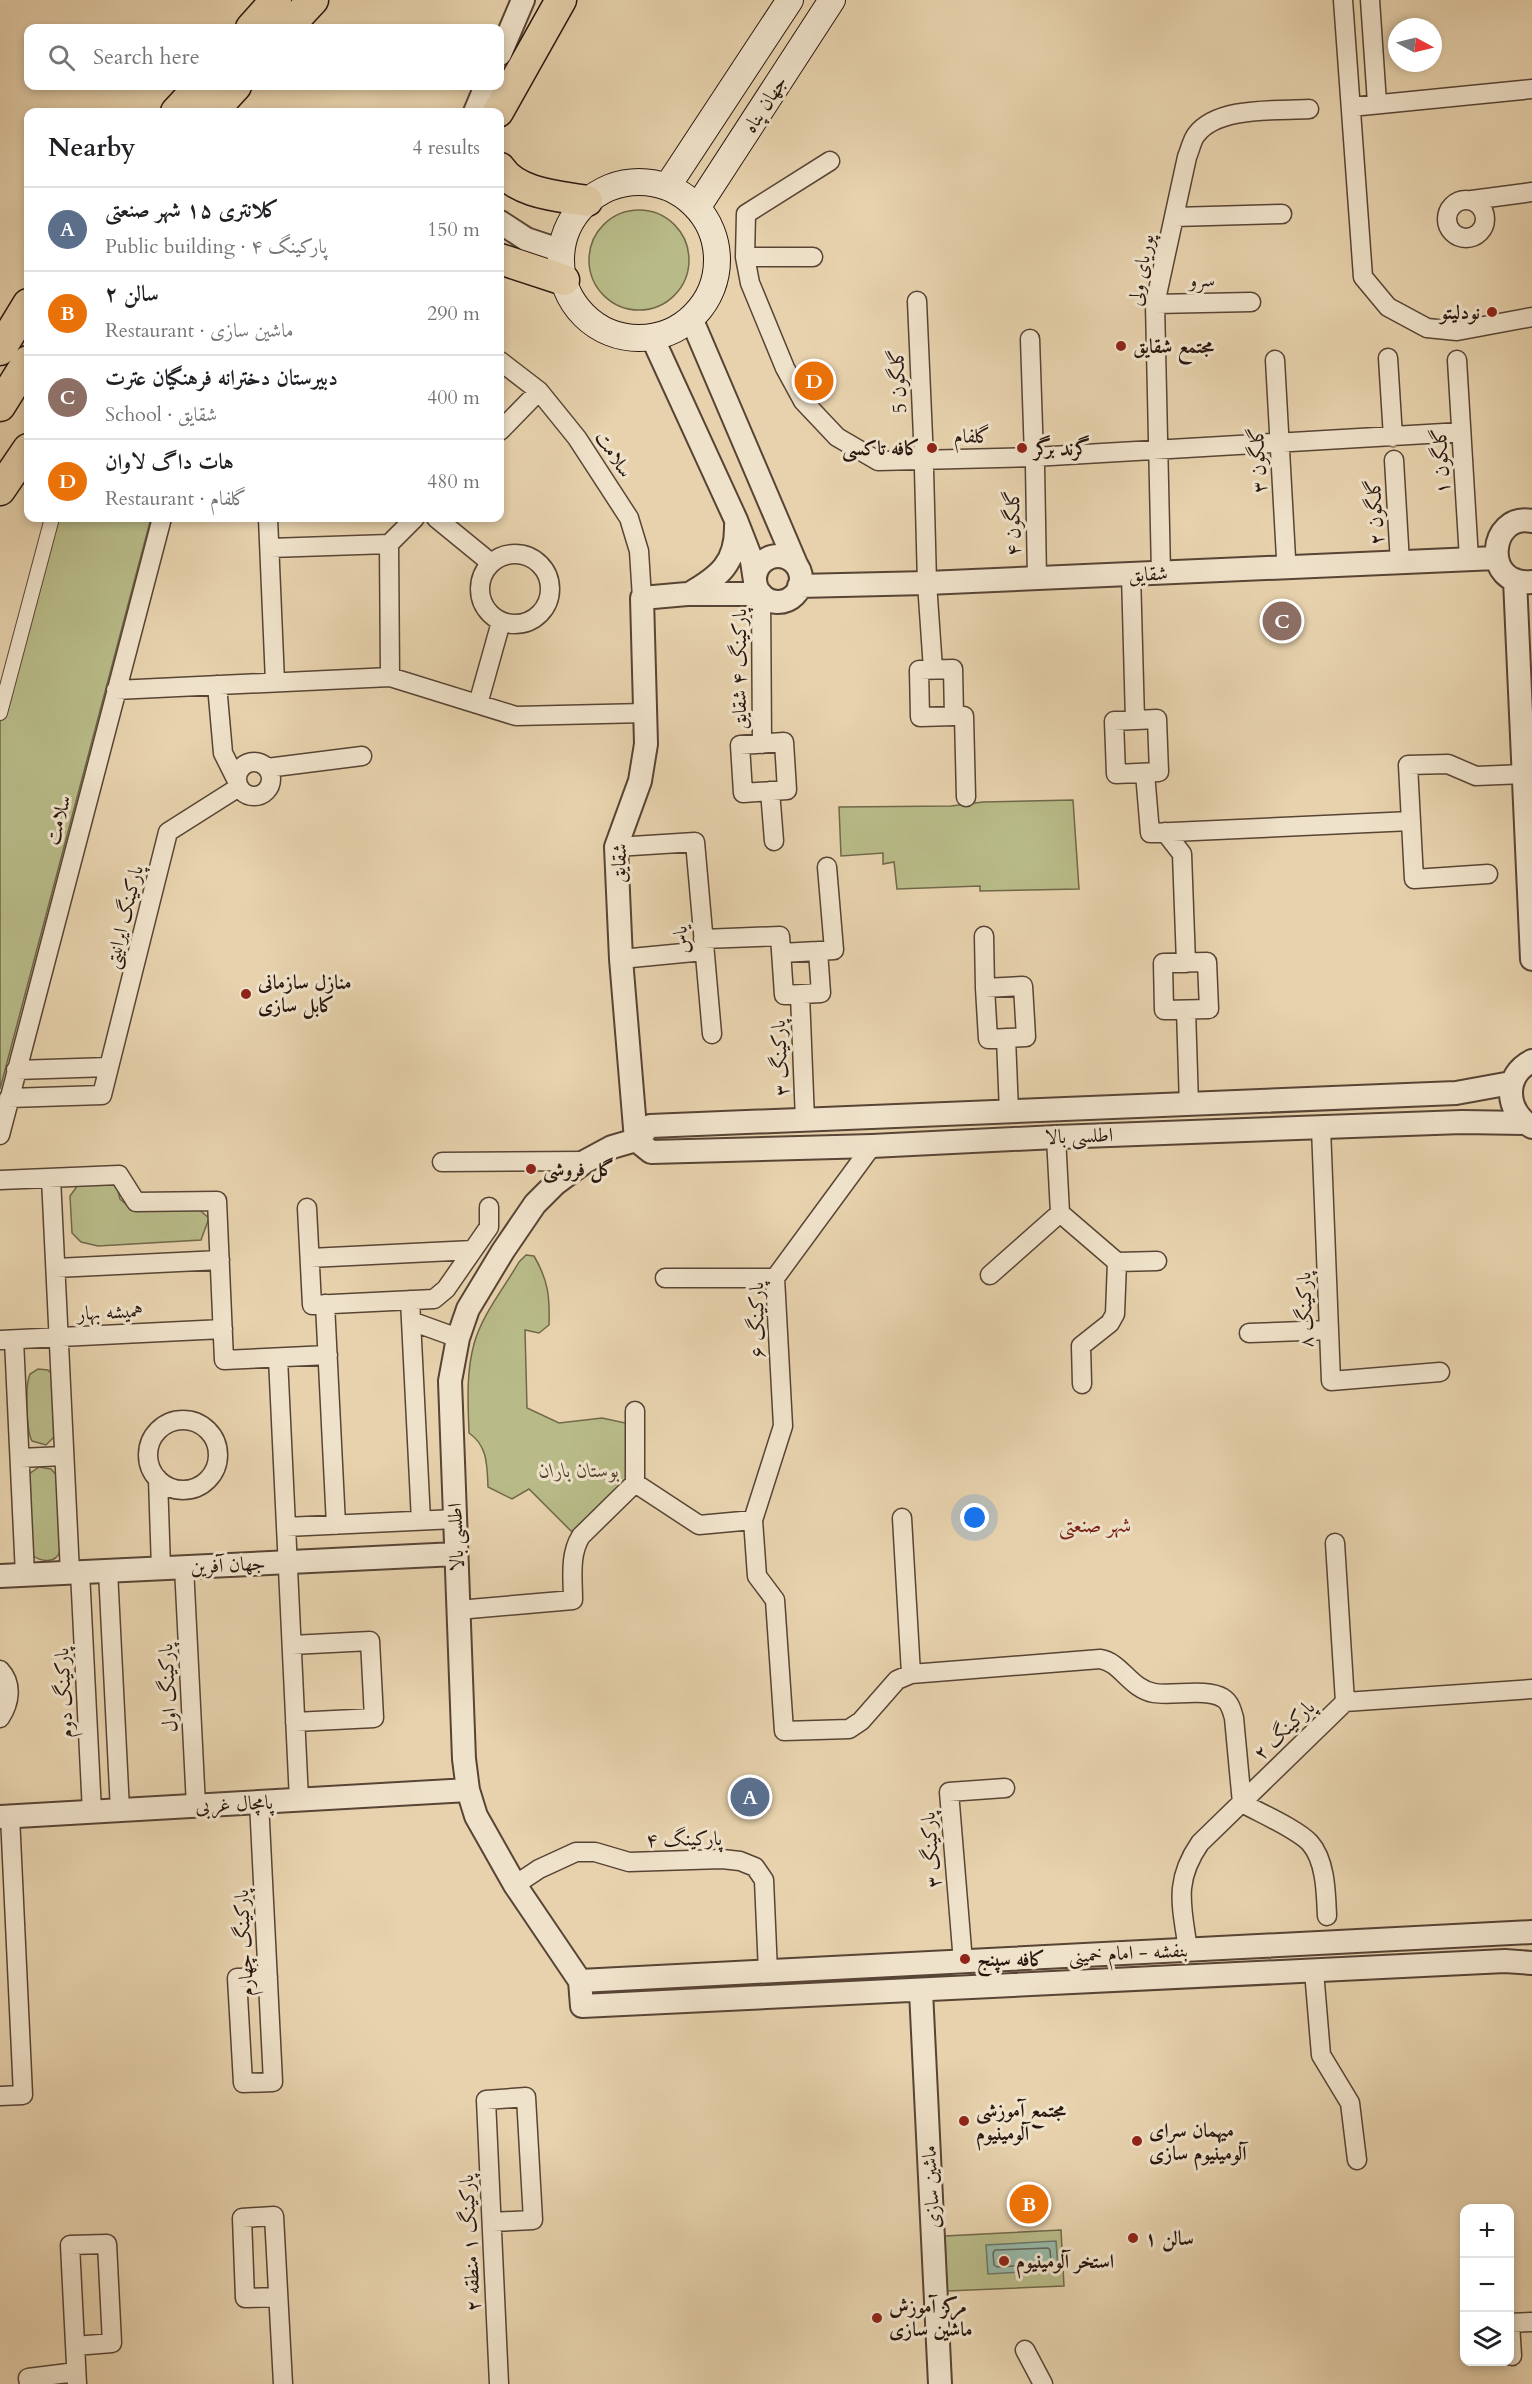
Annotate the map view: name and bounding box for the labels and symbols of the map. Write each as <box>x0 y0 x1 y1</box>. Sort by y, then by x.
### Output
north arrow <box>1388 18 1442 72</box>
street label: جهان پناه <box>736 70 794 138</box>
street label: پوریای ولی <box>1121 231 1162 308</box>
street label: سرو <box>1187 266 1215 294</box>
place label: نودلیتو <box>1438 299 1480 326</box>
marker: نودلیتو <box>1485 305 1499 319</box>
place label: مجتمع شقایق <box>1133 333 1215 365</box>
marker: مجتمع شقایق <box>1114 339 1128 353</box>
street label: گلگون 5 <box>883 348 913 414</box>
pin: D <box>794 358 834 404</box>
street label: گلفام <box>953 422 991 454</box>
street label: سلامت <box>589 425 639 483</box>
street label: گلگون ۳ <box>1243 426 1273 494</box>
street label: گلگون ۱ <box>1426 427 1456 495</box>
place label: کافه تاکسی <box>842 435 920 463</box>
place label: گرند برگر <box>1032 435 1090 462</box>
marker: کافه تاکسی <box>925 441 939 455</box>
marker: گرند برگر <box>1015 441 1029 455</box>
street label: گلگون ۲ <box>1360 478 1390 546</box>
street label: گلگون ۴ <box>999 490 1027 556</box>
street label: شقایق <box>1128 559 1168 589</box>
pin: C <box>1262 598 1302 644</box>
street label: پارکینگ ۴ شقایق <box>726 607 754 729</box>
street label: سلامت <box>38 792 78 848</box>
street label: شقایق <box>604 843 634 883</box>
street label: پارکینگ ایرانیتی <box>98 861 151 972</box>
street label: یاس <box>666 924 696 955</box>
place label: منازل سازمانی کابل سازی <box>257 969 352 1019</box>
marker: منازل سازمانی کابل سازی <box>239 987 253 1001</box>
street label: پارکینگ ۳ <box>764 1018 796 1097</box>
street label: اطلسی بالا <box>1044 1121 1114 1152</box>
place label: گل فروشی <box>543 1156 614 1184</box>
marker: گل فروشی <box>524 1162 538 1176</box>
street label: پارکینگ ۸ <box>1290 1270 1321 1349</box>
street label: پارکینگ ۶ <box>743 1281 772 1358</box>
street label: همیشه بهار <box>74 1297 144 1327</box>
park label: بوستان باران <box>539 1457 620 1484</box>
street label: اطلسی بالا <box>441 1502 472 1572</box>
your location <box>960 1503 989 1532</box>
district label: شهر صنعتی <box>1059 1511 1131 1540</box>
street label: جهان آفرین <box>190 1550 266 1580</box>
street label: پارکینگ اول <box>152 1642 185 1733</box>
street label: پارکینگ دوم <box>48 1646 84 1739</box>
street label: پارکینگ ۲ <box>1247 1693 1322 1767</box>
pin: A <box>730 1774 770 1820</box>
street label: پامچال غربی <box>194 1788 275 1821</box>
street label: پارکینگ ۳ <box>914 1810 949 1889</box>
street label: پارکینگ ۴ <box>646 1825 723 1854</box>
street label: پارکینگ چهارم <box>228 1888 264 1997</box>
street label: بنفشه - امام خمینی <box>1068 1936 1189 1974</box>
place label: کافه سپنج <box>977 1946 1045 1977</box>
marker: کافه سپنج <box>958 1952 972 1966</box>
place label: مجتمع آموزشی آلومینیوم <box>976 2097 1067 2151</box>
marker: مجتمع آموزشی آلومینیوم <box>957 2114 971 2128</box>
place label: میهمان سرای آلومینیوم سازی <box>1149 2117 1249 2171</box>
marker: میهمان سرای آلومینیوم سازی <box>1130 2134 1144 2148</box>
street label: ماشین سازی <box>915 2145 947 2229</box>
street label: پارکینگ ۱ منطقه ۲ <box>453 2172 488 2312</box>
pin: B <box>1010 2182 1048 2226</box>
place label: سالن ۱ <box>1145 2225 1194 2252</box>
marker: سالن ۱ <box>1126 2231 1140 2245</box>
place label: استخر آلومینیوم <box>1016 2248 1114 2279</box>
marker: استخر آلومینیوم <box>997 2254 1011 2268</box>
place label: مرکز آموزش ماشین سازی <box>889 2293 973 2343</box>
marker: مرکز آموزش ماشین سازی <box>870 2311 884 2325</box>

